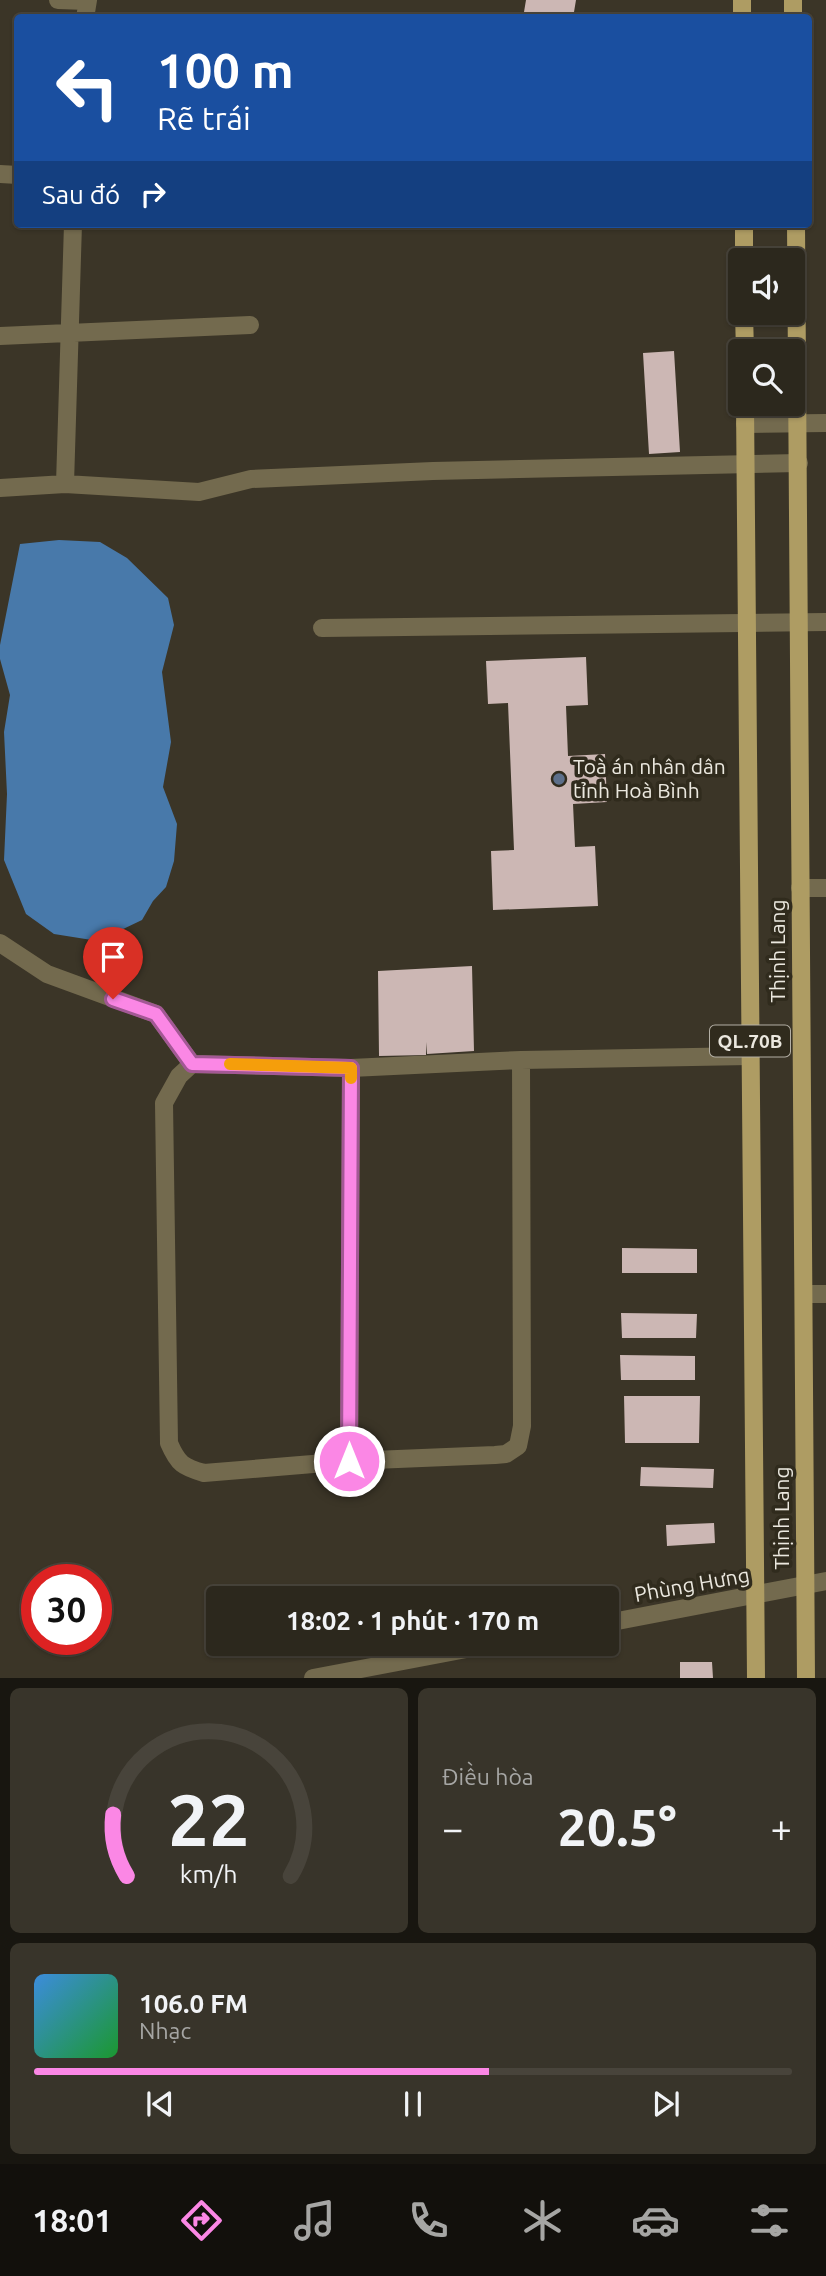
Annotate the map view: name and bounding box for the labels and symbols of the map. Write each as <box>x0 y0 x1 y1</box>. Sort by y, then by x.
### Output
place label: Toà án nhân dân tỉnh Hoà Bình <box>573 754 726 802</box>
marker: Toà án nhân dân tỉnh Hoà Bình <box>551 771 567 787</box>
street label: Thịnh Lang <box>765 899 789 1003</box>
pin <box>83 927 143 999</box>
road number: QL.70B <box>710 1026 790 1056</box>
position arrow <box>312 1424 386 1498</box>
street label: Thịnh Lang <box>769 1466 793 1570</box>
street label: Phùng Hưng <box>632 1562 751 1606</box>
speed limit sign: 30 <box>21 1564 112 1655</box>

